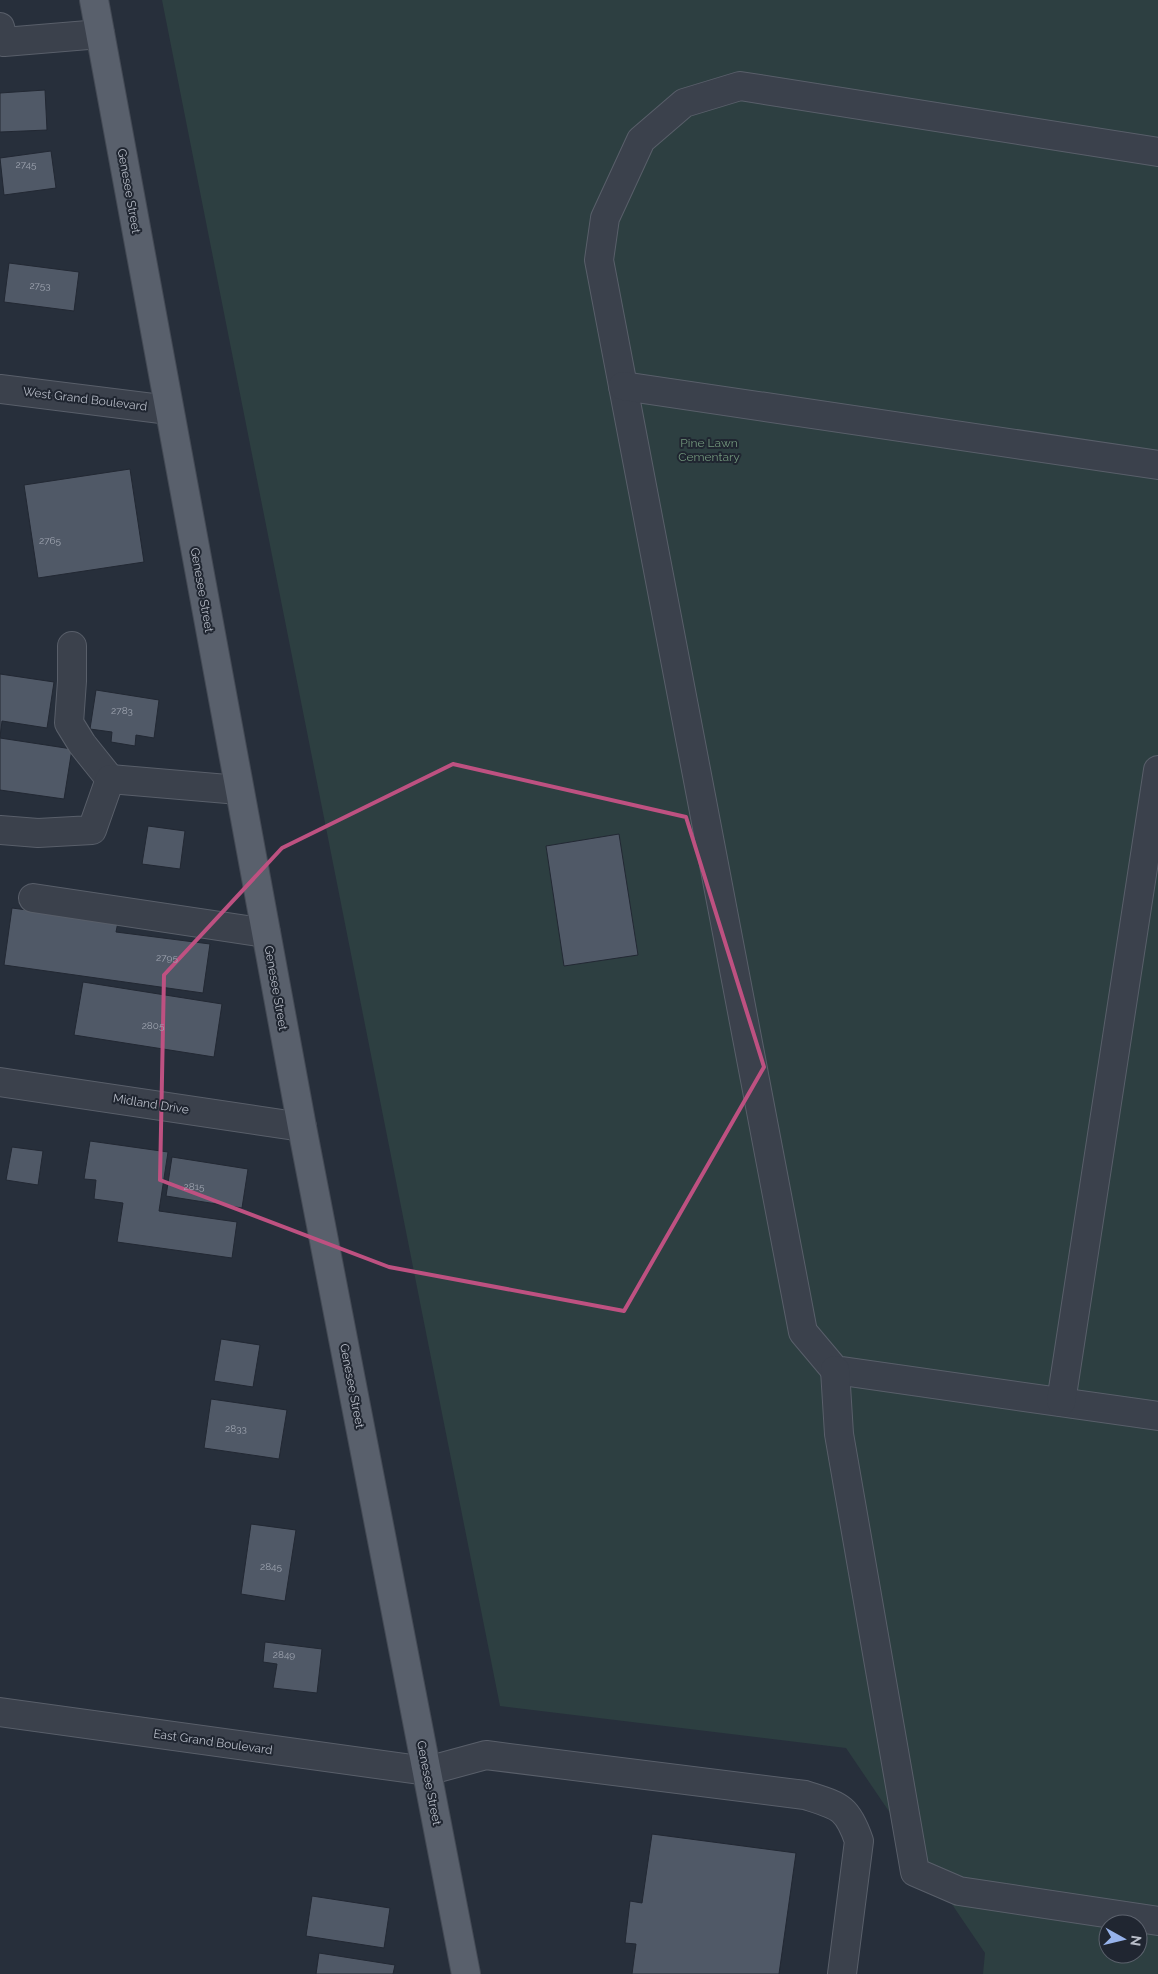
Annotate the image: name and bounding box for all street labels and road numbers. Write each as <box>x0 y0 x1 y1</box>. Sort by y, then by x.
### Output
street label: Genesee Street <box>115 147 143 235</box>
street label: West Grand Boulevard <box>22 384 148 414</box>
street label: Genesee Street <box>188 546 216 634</box>
street label: Genesee Street <box>262 944 290 1032</box>
street label: Midland Drive <box>112 1091 190 1117</box>
street label: Genesee Street <box>337 1343 367 1429</box>
street label: East Grand Boulevard <box>153 1727 273 1757</box>
street label: Genesee Street <box>414 1740 444 1826</box>

